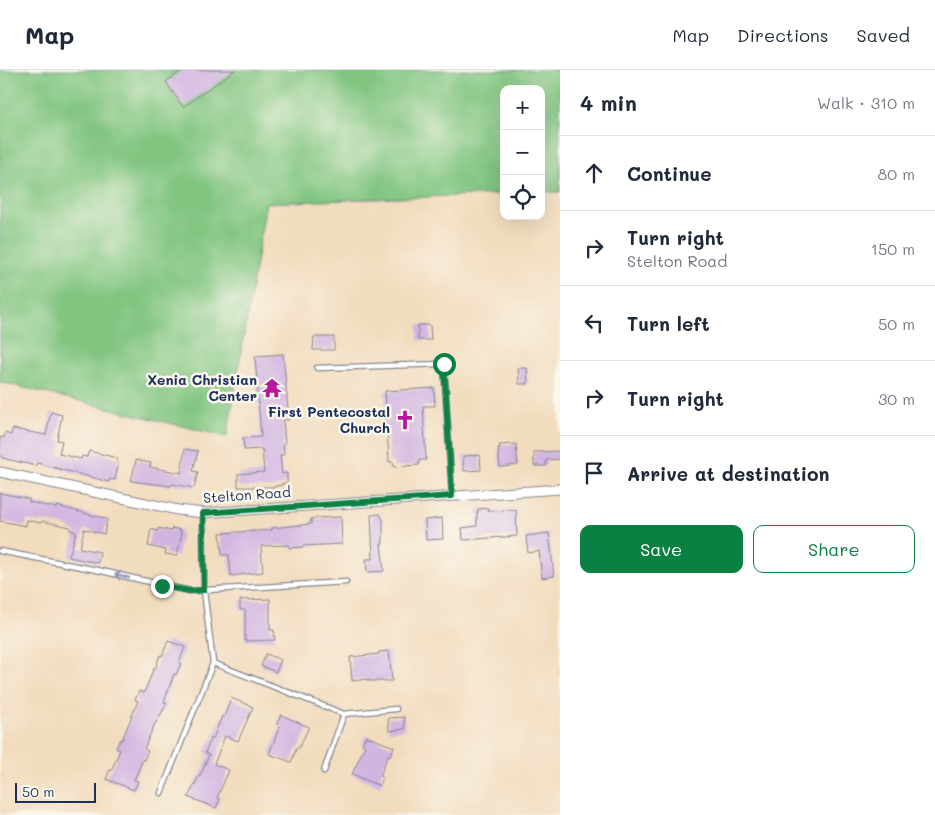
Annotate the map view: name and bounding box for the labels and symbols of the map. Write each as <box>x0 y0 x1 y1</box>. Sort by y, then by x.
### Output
route start <box>433 353 456 376</box>
place label: Xenia Christian Center <box>147 370 257 405</box>
temple icon: Xenia Christian Center <box>261 377 283 399</box>
place label: First Pentecostal Church <box>268 402 390 437</box>
church icon: First Pentecostal Church <box>394 409 416 431</box>
street label: Stelton Road <box>203 482 292 507</box>
one-way arrow <box>115 571 131 580</box>
route end <box>151 575 174 598</box>
scale bar <box>15 780 96 803</box>

